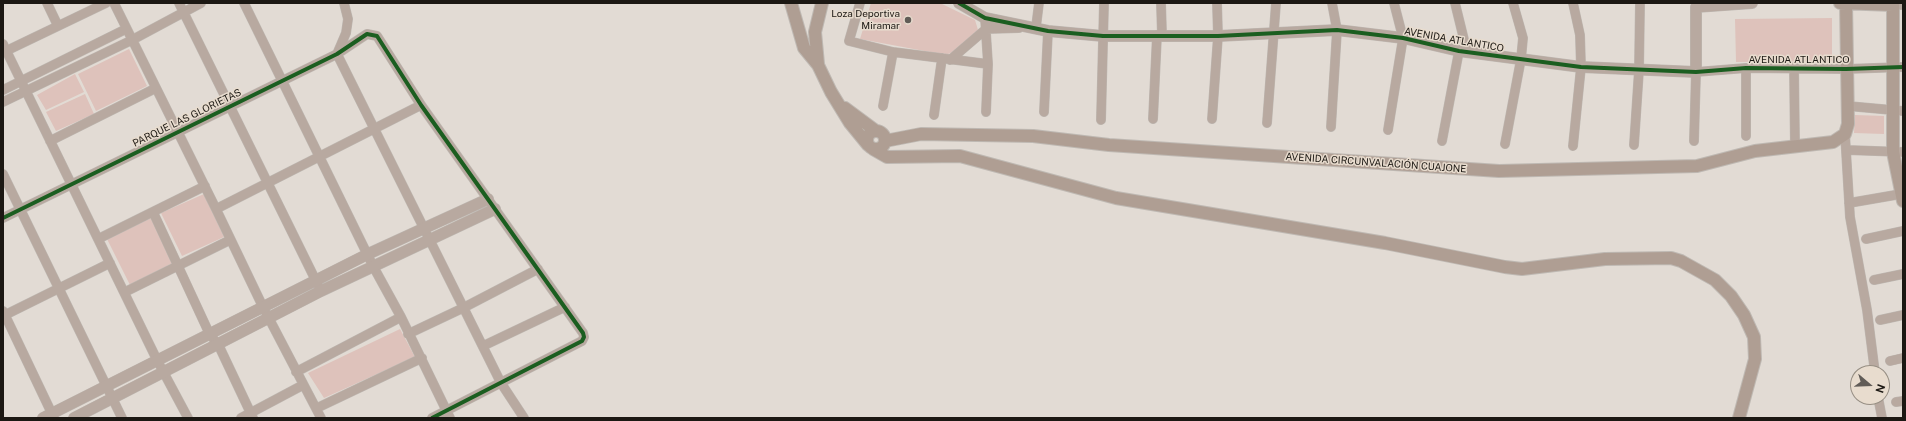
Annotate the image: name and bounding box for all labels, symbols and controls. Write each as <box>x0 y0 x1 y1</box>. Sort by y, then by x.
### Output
place label: Loza Deportiva Miramar <box>831 8 900 32</box>
marker: Loza Deportiva Miramar <box>903 15 913 25</box>
street label: AVENIDA ATLANTICO <box>1403 25 1505 55</box>
street label: AVENIDA ATLANTICO <box>1748 54 1850 66</box>
street label: PARQUE LAS GLORIETAS <box>131 86 243 150</box>
street label: AVENIDA CIRCUNVALACIÓN CUAJONE <box>1285 151 1467 175</box>
north arrow <box>1850 365 1890 405</box>
text: N <box>1873 383 1887 395</box>

